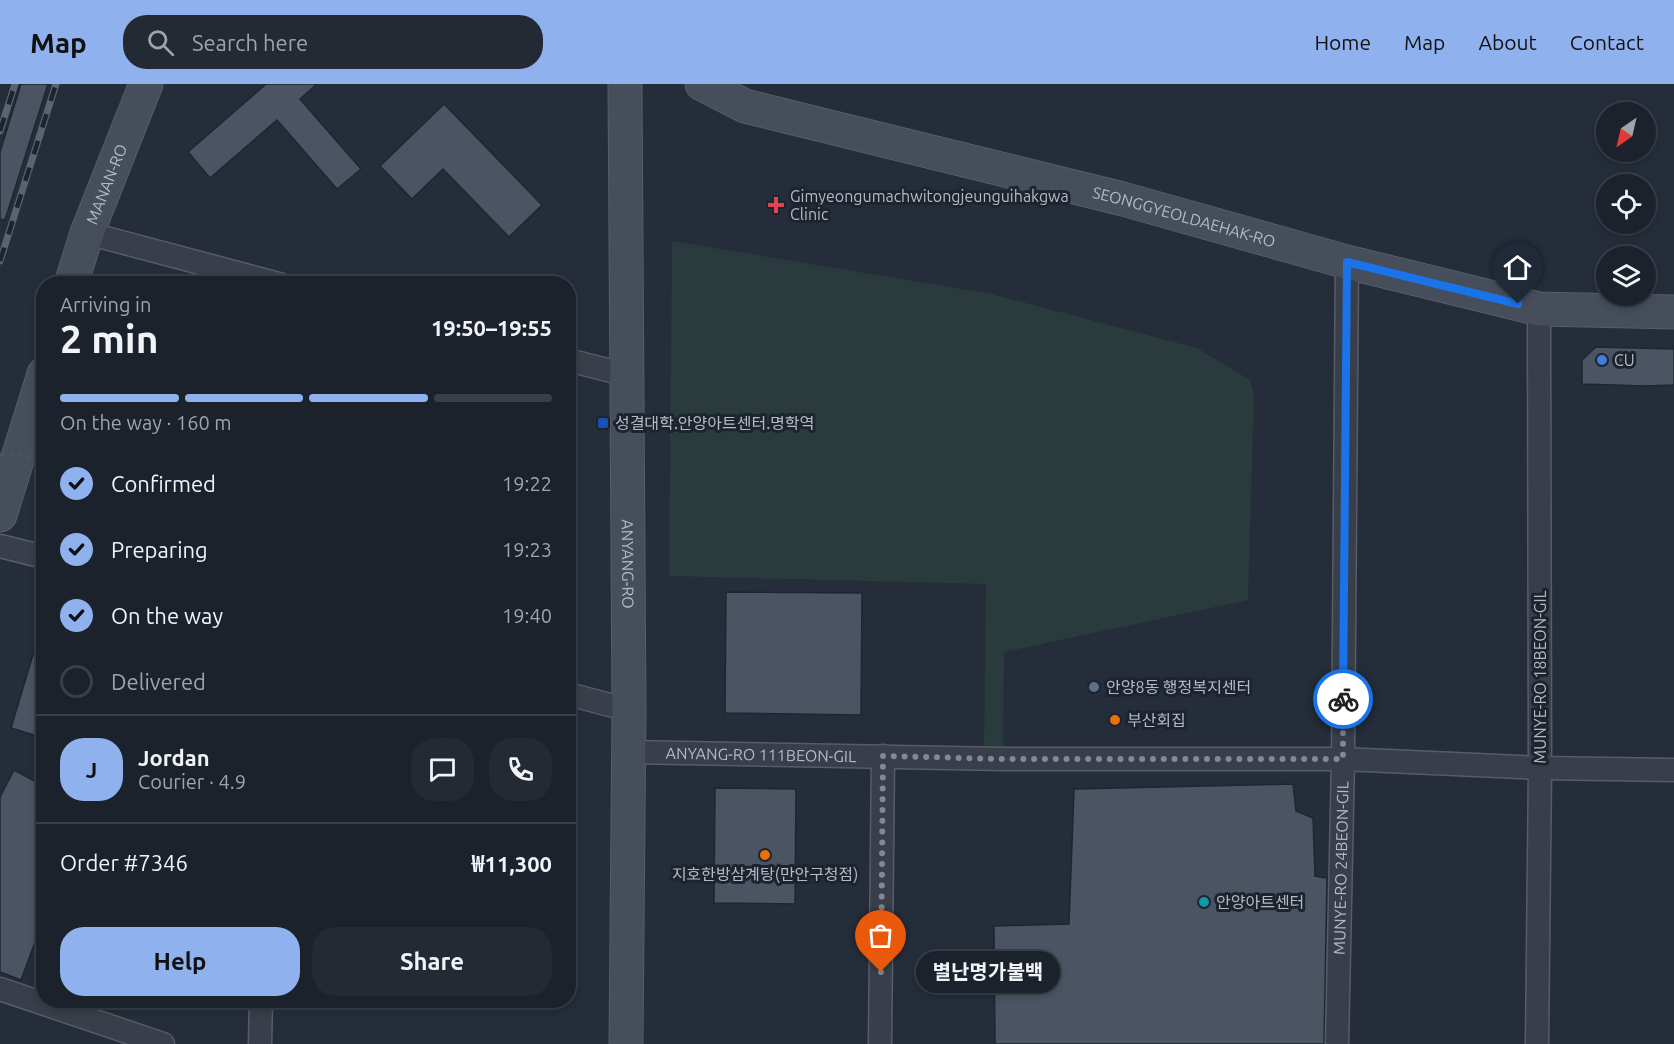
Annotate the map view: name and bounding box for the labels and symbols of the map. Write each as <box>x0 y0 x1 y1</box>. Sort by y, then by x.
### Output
north arrow <box>1596 102 1656 162</box>
street label: MANAN-RO <box>82 142 130 227</box>
street label: SEONGGYEOLDAEHAK-RO <box>1091 183 1277 250</box>
place label: Gimyeongumachwitongjeunguihakgwa Clinic <box>790 187 1069 223</box>
marker: Gimyeongumachwitongjeunguihakgwa Clinic <box>767 196 785 214</box>
pin <box>1492 242 1543 304</box>
place label: CU <box>1614 351 1635 369</box>
marker: CU <box>1595 353 1609 367</box>
place label: 성결대학.안양아트센터.명학역 <box>615 414 814 432</box>
marker: 성결대학.안양아트센터.명학역 <box>596 416 610 430</box>
street label: ANYANG-RO <box>619 519 637 609</box>
street label: MUNYE-RO 18BEON-GIL <box>1531 590 1549 764</box>
courier <box>1313 669 1373 729</box>
place label: 안양8동 행정복지센터 <box>1106 678 1251 696</box>
marker: 안양8동 행정복지센터 <box>1087 680 1101 694</box>
place label: 부산회집 <box>1127 711 1186 729</box>
marker: 부산회집 <box>1108 713 1122 727</box>
street label: ANYANG-RO 111BEON-GIL <box>666 744 856 765</box>
street label: MUNYE-RO 24BEON-GIL <box>1330 781 1352 955</box>
marker: 지호한방삼계탕(만안구청점) <box>758 848 772 862</box>
place label: 지호한방삼계탕(만안구청점) <box>672 865 858 884</box>
place label: 안양아트센터 <box>1216 893 1304 911</box>
marker: 안양아트센터 <box>1197 895 1211 909</box>
pin <box>855 910 906 972</box>
callout: 별난명가불백 <box>917 951 1061 993</box>

